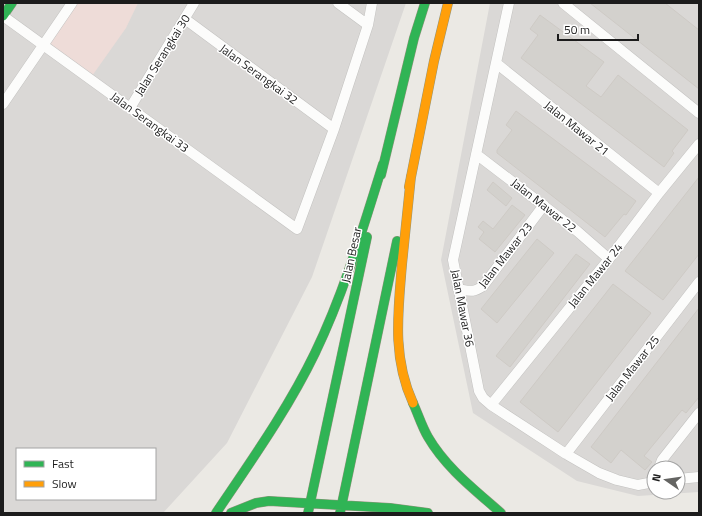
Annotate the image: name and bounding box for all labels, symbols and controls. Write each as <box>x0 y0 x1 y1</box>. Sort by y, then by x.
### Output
street label: Jalan Serangkai 30 <box>129 10 195 100</box>
scale bar <box>558 16 638 42</box>
text: 50 m <box>564 20 590 39</box>
street label: Jalan Serangkai 32 <box>216 39 302 109</box>
street label: Jalan Serangkai 33 <box>107 87 193 157</box>
street label: Jalan Mawar 21 <box>540 96 614 160</box>
street label: Jalan Mawar 22 <box>507 173 581 237</box>
street label: Jalan Mawar 23 <box>473 218 537 292</box>
street label: Jalan Besar <box>336 225 366 285</box>
street label: Jalan Mawar 24 <box>563 238 627 312</box>
street label: Jalan Mawar 36 <box>446 268 480 349</box>
street label: Jalan Mawar 25 <box>600 331 664 405</box>
legend <box>16 448 156 500</box>
text: Fast <box>52 454 75 473</box>
north arrow <box>646 460 686 500</box>
text: N <box>648 472 665 483</box>
text: Slow <box>52 474 77 493</box>

